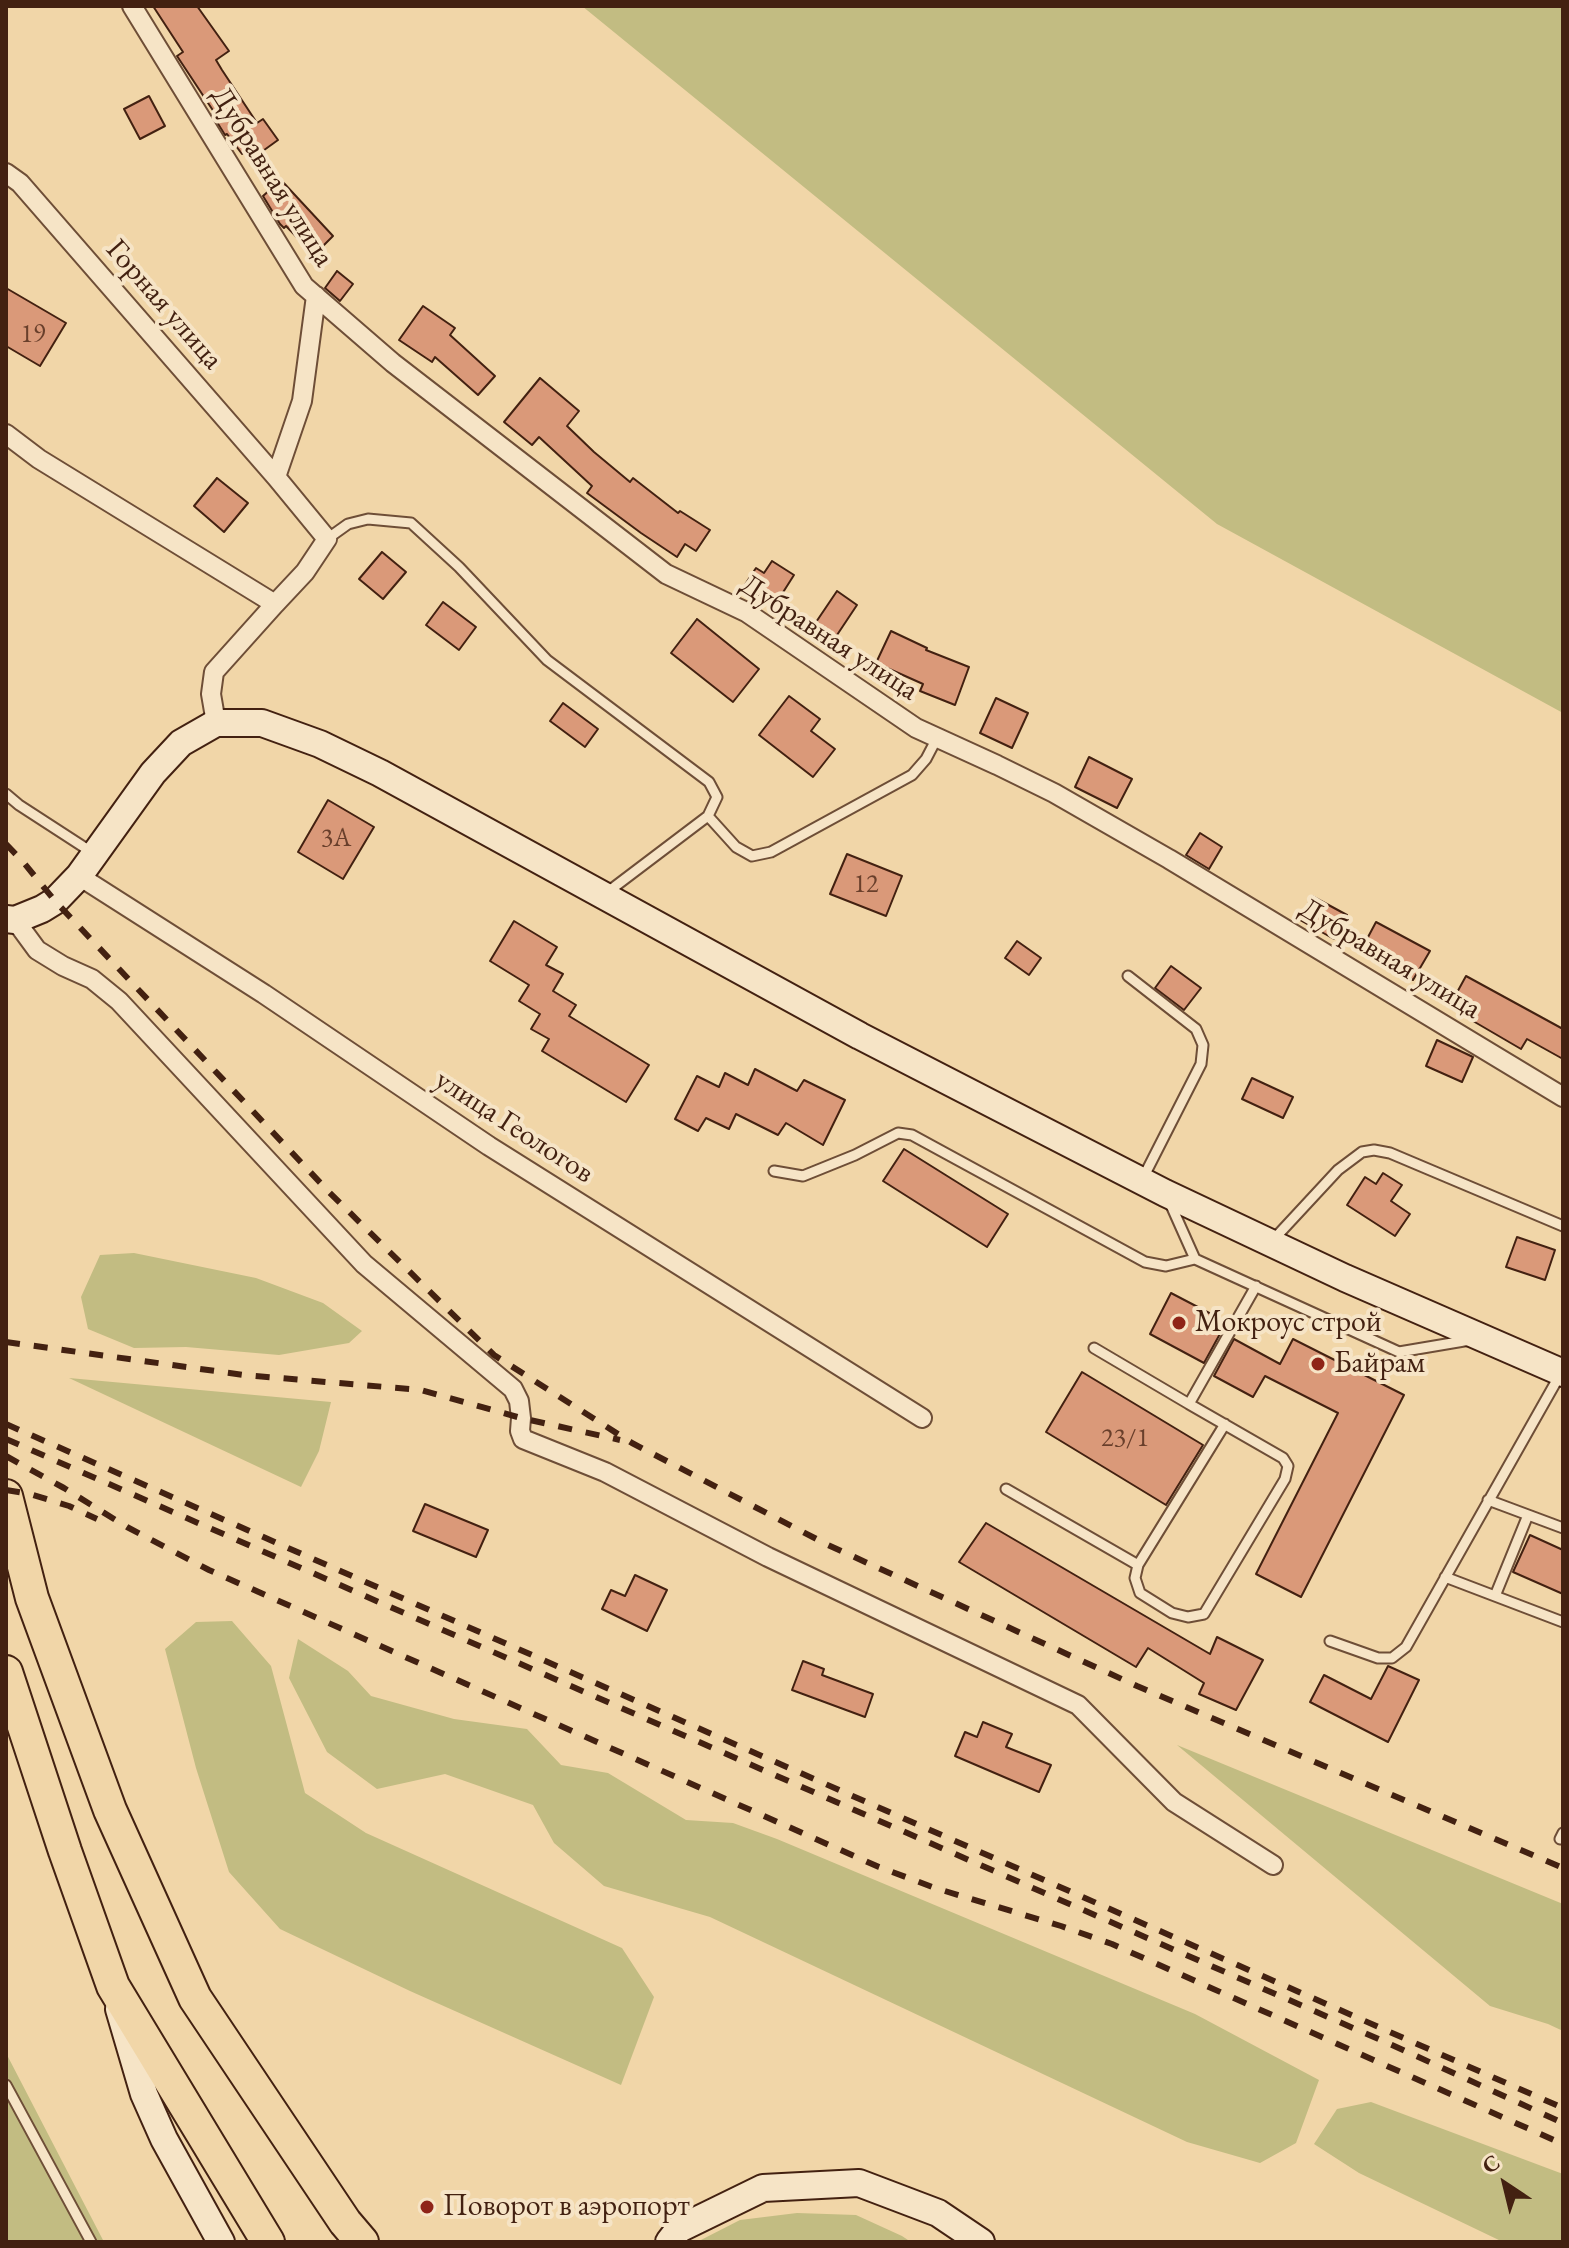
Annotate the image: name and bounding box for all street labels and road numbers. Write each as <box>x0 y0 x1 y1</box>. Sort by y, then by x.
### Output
street label: Дубравная улица <box>202 80 342 274</box>
street label: Горная улица <box>98 233 230 377</box>
street label: Дубравная улица <box>733 567 925 709</box>
street label: Дубравная улица <box>1293 891 1487 1027</box>
street label: улица Геологов <box>428 1062 600 1192</box>

